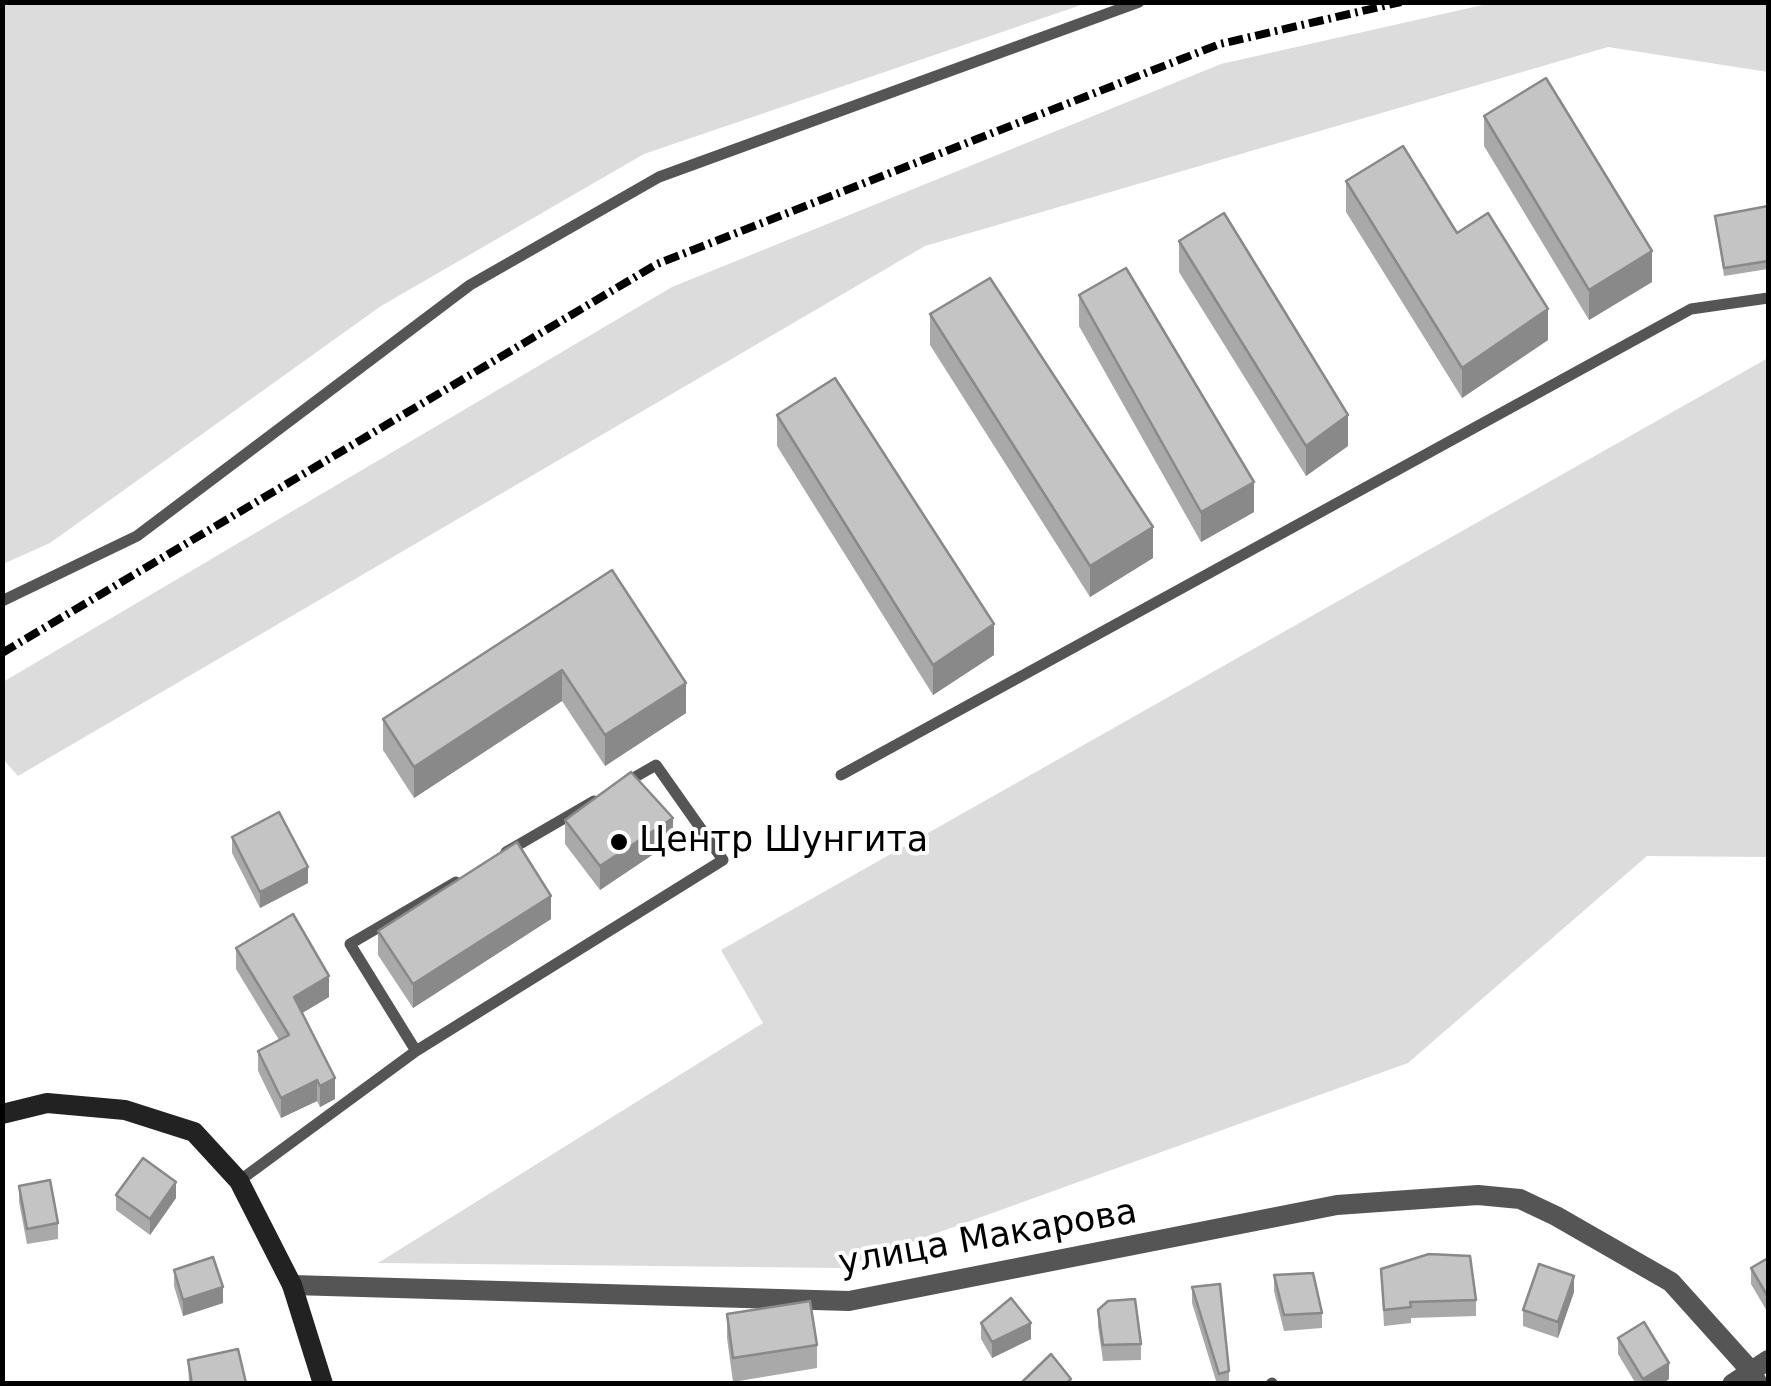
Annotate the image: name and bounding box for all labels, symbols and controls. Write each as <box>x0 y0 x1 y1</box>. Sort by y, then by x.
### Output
place label: Центр Шунгита <box>639 821 928 863</box>
marker: Центр Шунгита <box>608 831 630 853</box>
street label: улица Макарова <box>836 1192 1140 1286</box>

